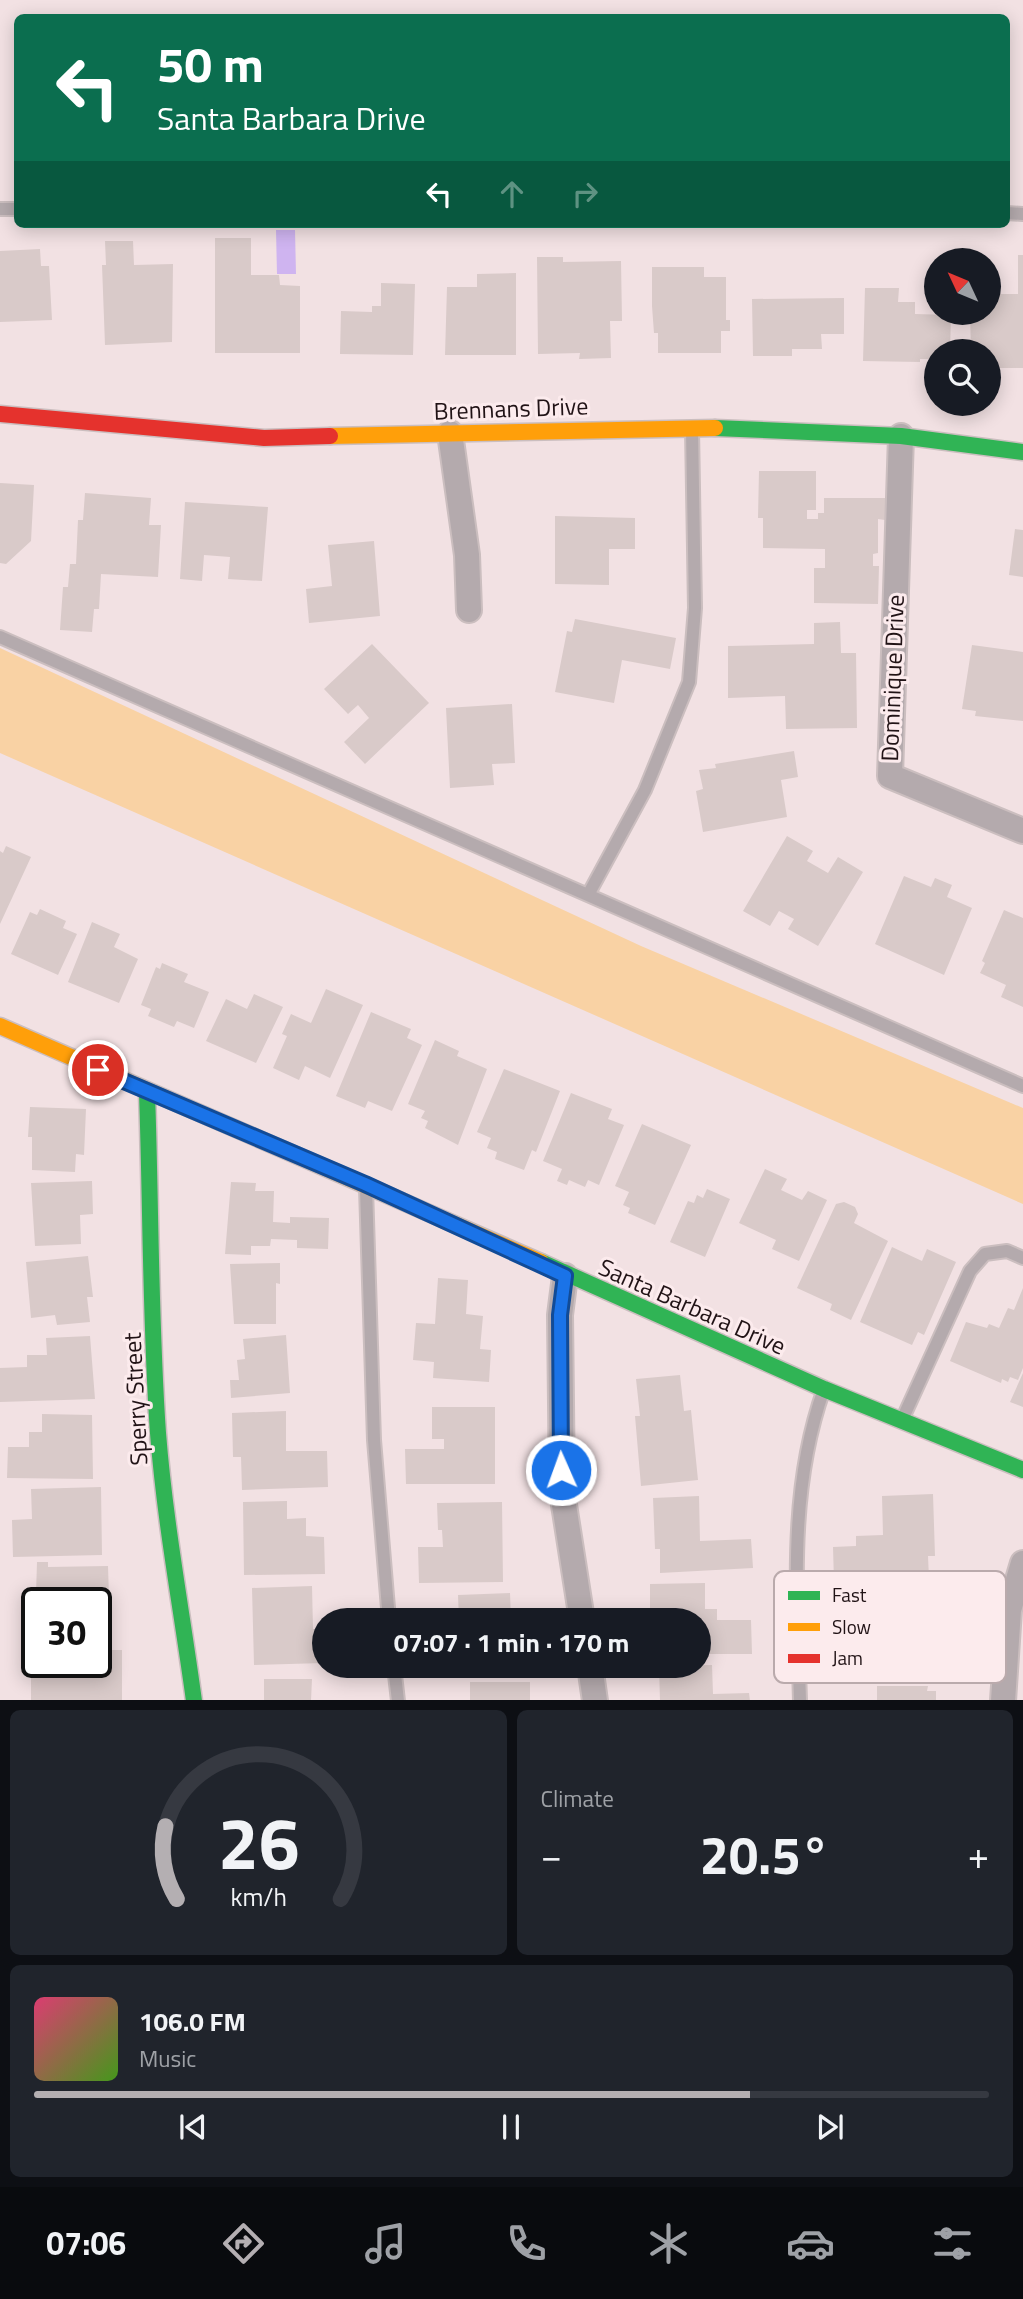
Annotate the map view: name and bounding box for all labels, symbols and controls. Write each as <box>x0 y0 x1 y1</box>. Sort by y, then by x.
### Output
text: 50 m <box>157 26 264 101</box>
icon: left <box>42 42 133 133</box>
text: Santa Barbara Drive <box>157 94 426 142</box>
icon: left <box>420 175 458 213</box>
icon: ahead <box>493 175 531 213</box>
icon: right <box>566 175 604 213</box>
north arrow <box>924 248 1001 326</box>
map controls <box>924 248 1001 416</box>
button: search <box>924 339 1001 416</box>
street label: Brennans Drive <box>433 387 589 429</box>
street label: Dominique Drive <box>871 594 913 762</box>
pin <box>68 1040 128 1100</box>
icon: arrive <box>79 1051 117 1089</box>
street label: Santa Barbara Drive <box>593 1249 792 1363</box>
street label: Sperry Street <box>114 1331 156 1466</box>
position arrow <box>524 1433 598 1507</box>
legend <box>774 1571 1006 1683</box>
text: Fast <box>832 1580 867 1609</box>
speed limit sign: 30 <box>21 1587 112 1678</box>
text: Slow <box>832 1612 871 1641</box>
text: 07:07 · 1 min · 170 m <box>394 1623 629 1662</box>
text: Jam <box>832 1643 863 1672</box>
text: Climate <box>541 1781 614 1816</box>
text: 26 <box>217 1787 299 1897</box>
text: 20.5° <box>700 1815 830 1894</box>
text: − <box>541 1826 562 1884</box>
text: + <box>968 1826 989 1884</box>
text: km/h <box>230 1877 287 1915</box>
text: 106.0 FM <box>139 2002 246 2041</box>
text: Music <box>139 2041 196 2076</box>
icon: previous <box>174 2108 212 2146</box>
icon: pause <box>492 2108 530 2146</box>
icon: next <box>811 2108 849 2146</box>
text: 07:06 <box>46 2219 126 2267</box>
icon: directions <box>219 2219 268 2268</box>
icon: music <box>361 2219 410 2268</box>
icon: phone <box>502 2219 551 2268</box>
icon: climate <box>644 2219 693 2268</box>
icon: car <box>786 2219 835 2268</box>
icon: filters <box>928 2219 977 2268</box>

